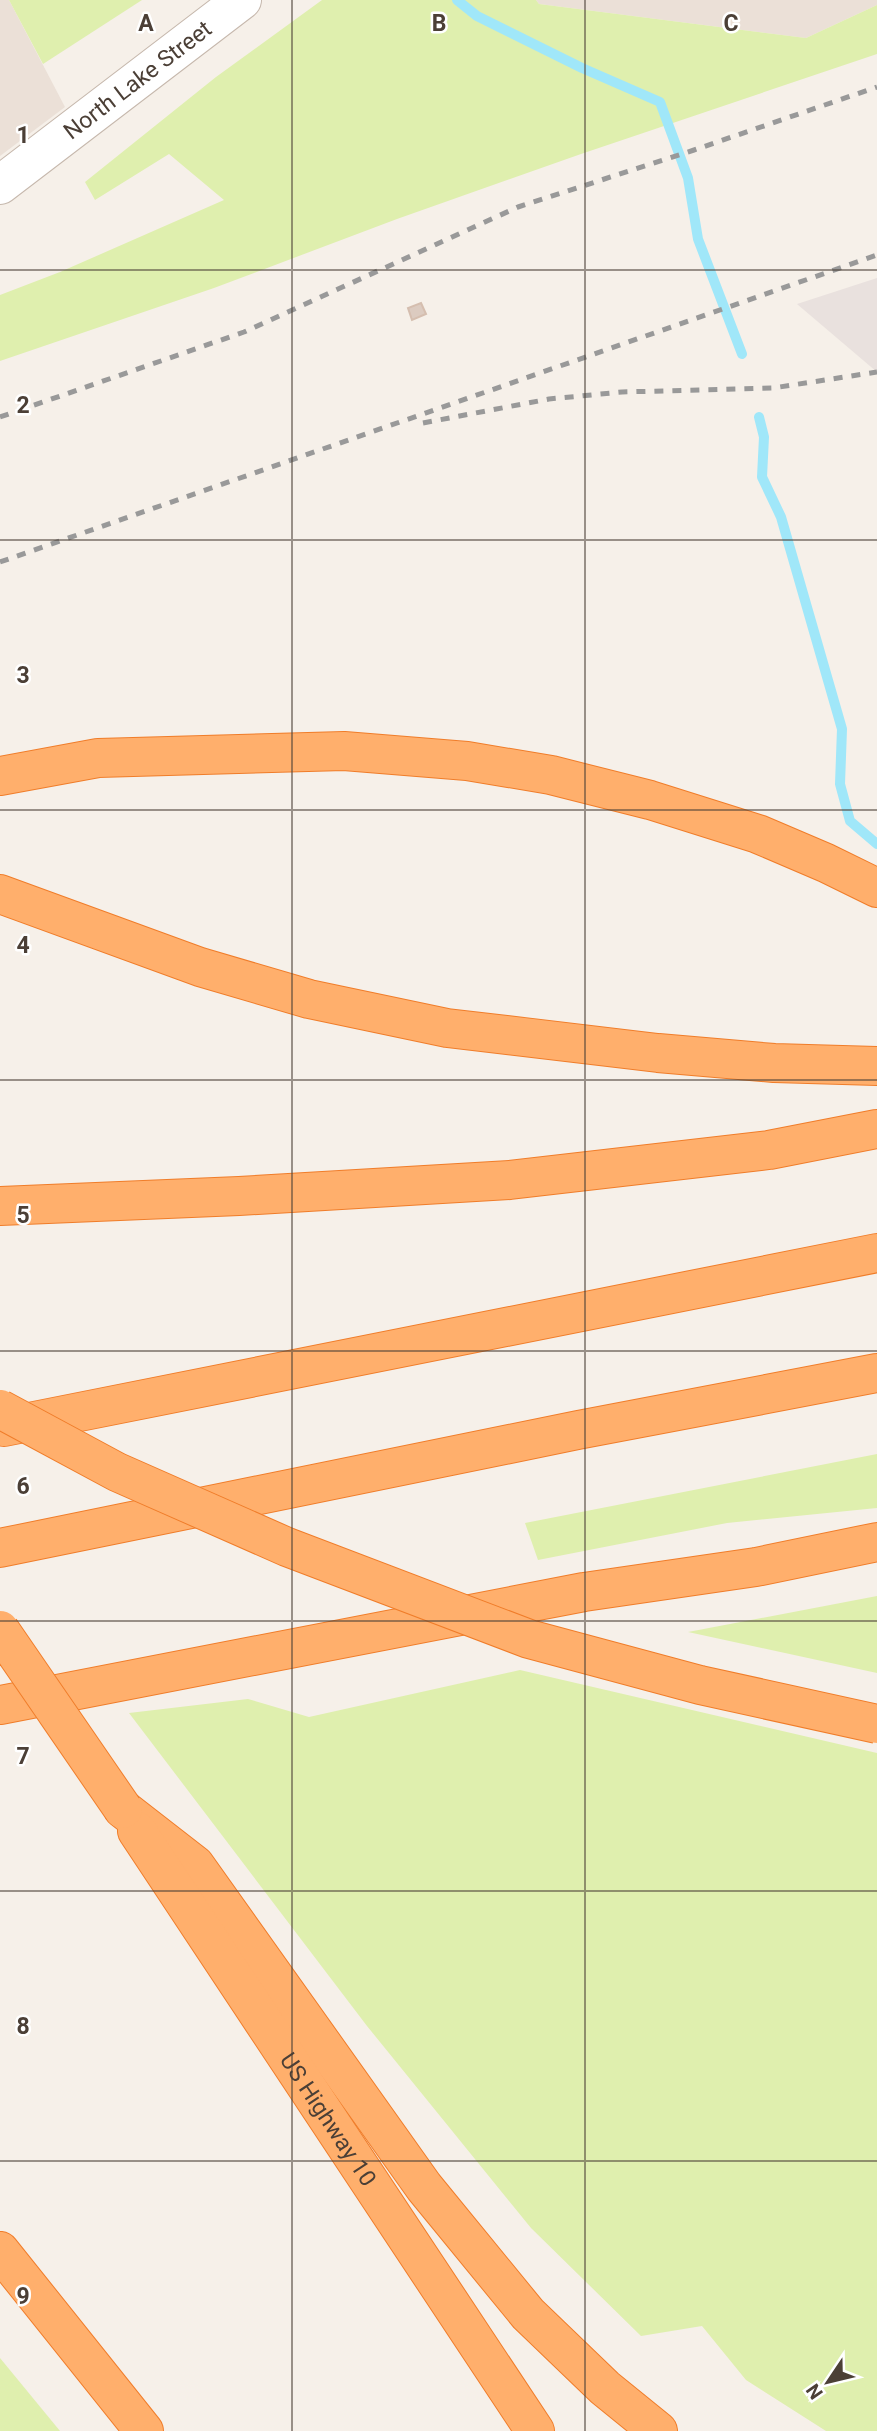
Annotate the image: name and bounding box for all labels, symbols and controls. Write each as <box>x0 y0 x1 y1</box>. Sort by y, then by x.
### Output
text: A <box>138 10 154 37</box>
text: B <box>432 10 446 37</box>
text: C <box>723 10 739 37</box>
street label: North Lake Street <box>58 15 217 145</box>
text: 1 <box>16 122 30 149</box>
text: 2 <box>16 392 30 419</box>
text: 3 <box>16 662 30 689</box>
text: 4 <box>16 932 30 959</box>
text: 5 <box>16 1202 30 1229</box>
text: 6 <box>16 1473 30 1500</box>
text: 7 <box>16 1743 30 1770</box>
text: 8 <box>16 2013 30 2040</box>
street label: US Highway 10 <box>274 2048 382 2191</box>
text: 9 <box>16 2283 30 2310</box>
north arrow <box>793 2347 863 2417</box>
text: N <box>801 2379 828 2404</box>

